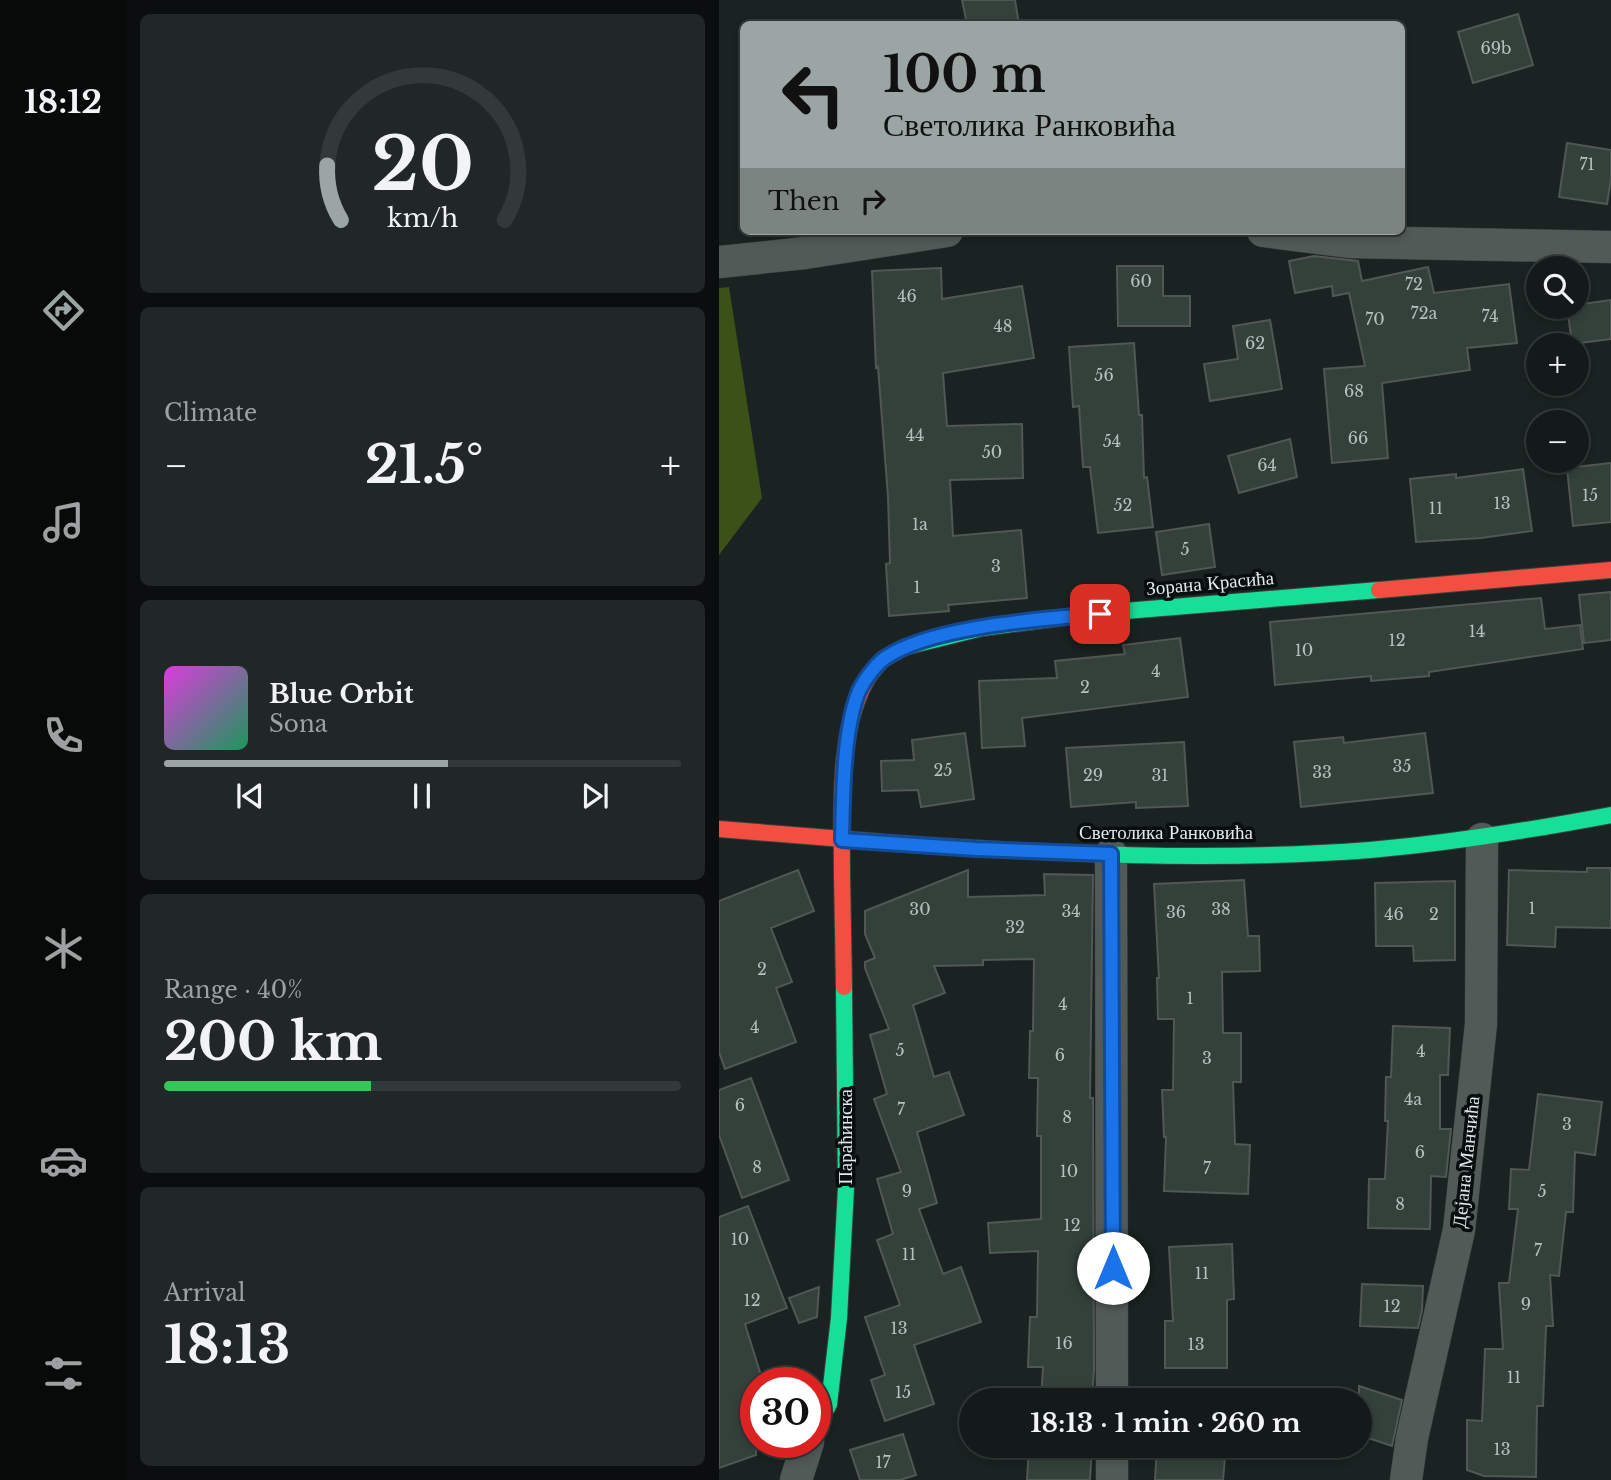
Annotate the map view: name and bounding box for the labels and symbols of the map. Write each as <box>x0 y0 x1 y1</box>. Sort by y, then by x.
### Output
house number: 69b <box>1480 38 1512 58</box>
house number: 71 <box>1579 154 1595 174</box>
house number: 60 <box>1130 271 1152 291</box>
house number: 72 <box>1405 274 1423 294</box>
house number: 46 <box>897 286 917 306</box>
house number: 72a <box>1411 303 1438 323</box>
house number: 74 <box>1481 306 1499 326</box>
house number: 70 <box>1365 309 1385 329</box>
house number: 48 <box>993 316 1013 336</box>
house number: 62 <box>1245 333 1265 353</box>
house number: 56 <box>1094 365 1114 385</box>
house number: 68 <box>1344 381 1364 401</box>
house number: 44 <box>906 425 924 445</box>
house number: 66 <box>1348 428 1368 448</box>
house number: 54 <box>1103 431 1121 451</box>
house number: 50 <box>982 442 1002 462</box>
house number: 64 <box>1257 455 1277 475</box>
house number: 15 <box>1582 485 1598 505</box>
house number: 13 <box>1494 493 1511 513</box>
house number: 52 <box>1114 495 1132 515</box>
house number: 11 <box>1429 498 1443 518</box>
house number: 1a <box>912 514 928 534</box>
house number: 5 <box>1180 539 1190 559</box>
house number: 3 <box>991 556 1001 576</box>
street label: Зорана Красића <box>1145 566 1275 600</box>
house number: 1 <box>913 577 921 597</box>
pin <box>1070 584 1130 644</box>
house number: 14 <box>1469 621 1485 641</box>
house number: 12 <box>1389 630 1406 650</box>
house number: 10 <box>1295 640 1313 660</box>
house number: 4 <box>1151 661 1161 681</box>
house number: 2 <box>1080 677 1090 697</box>
house number: 35 <box>1393 756 1411 776</box>
house number: 25 <box>934 760 952 780</box>
house number: 33 <box>1312 762 1332 782</box>
house number: 29 <box>1083 765 1103 785</box>
house number: 31 <box>1152 765 1169 785</box>
street label: Светолика Ранковића <box>1079 821 1253 844</box>
house number: 1 <box>1528 898 1536 918</box>
house number: 30 <box>909 899 931 919</box>
house number: 38 <box>1211 899 1231 919</box>
house number: 34 <box>1061 901 1081 921</box>
house number: 36 <box>1166 902 1186 922</box>
house number: 46 <box>1384 904 1404 924</box>
house number: 2 <box>1429 904 1439 924</box>
house number: 32 <box>1005 917 1025 937</box>
house number: 2 <box>757 959 767 979</box>
house number: 1 <box>1186 988 1194 1008</box>
house number: 4 <box>1058 994 1068 1014</box>
house number: 4 <box>750 1017 760 1037</box>
house number: 5 <box>895 1040 905 1060</box>
house number: 4 <box>1416 1041 1426 1061</box>
house number: 6 <box>1055 1045 1065 1065</box>
house number: 3 <box>1202 1048 1212 1068</box>
street label: Параћинска <box>834 1089 857 1185</box>
house number: 4a <box>1404 1089 1422 1109</box>
street label: Дејана Манчића <box>1448 1094 1484 1229</box>
house number: 6 <box>735 1095 745 1115</box>
house number: 7 <box>897 1099 906 1119</box>
house number: 8 <box>1062 1107 1072 1127</box>
house number: 3 <box>1562 1114 1572 1134</box>
house number: 6 <box>1415 1142 1425 1162</box>
house number: 8 <box>752 1157 762 1177</box>
house number: 7 <box>1203 1158 1212 1178</box>
house number: 10 <box>1060 1161 1078 1181</box>
house number: 9 <box>902 1181 912 1201</box>
house number: 5 <box>1537 1181 1547 1201</box>
house number: 8 <box>1395 1194 1405 1214</box>
house number: 12 <box>1064 1215 1081 1235</box>
house number: 10 <box>731 1229 749 1249</box>
position arrow <box>1076 1231 1150 1305</box>
house number: 7 <box>1534 1240 1543 1260</box>
house number: 11 <box>902 1244 916 1264</box>
house number: 11 <box>1195 1263 1209 1283</box>
house number: 12 <box>744 1290 761 1310</box>
house number: 9 <box>1521 1294 1531 1314</box>
house number: 12 <box>1384 1296 1401 1316</box>
house number: 13 <box>891 1318 908 1338</box>
house number: 16 <box>1055 1333 1073 1353</box>
house number: 13 <box>1188 1334 1205 1354</box>
speed limit sign: 30 <box>740 1367 831 1458</box>
house number: 11 <box>1507 1367 1521 1387</box>
house number: 15 <box>895 1382 911 1402</box>
house number: 13 <box>1494 1439 1511 1459</box>
house number: 17 <box>875 1452 892 1472</box>

